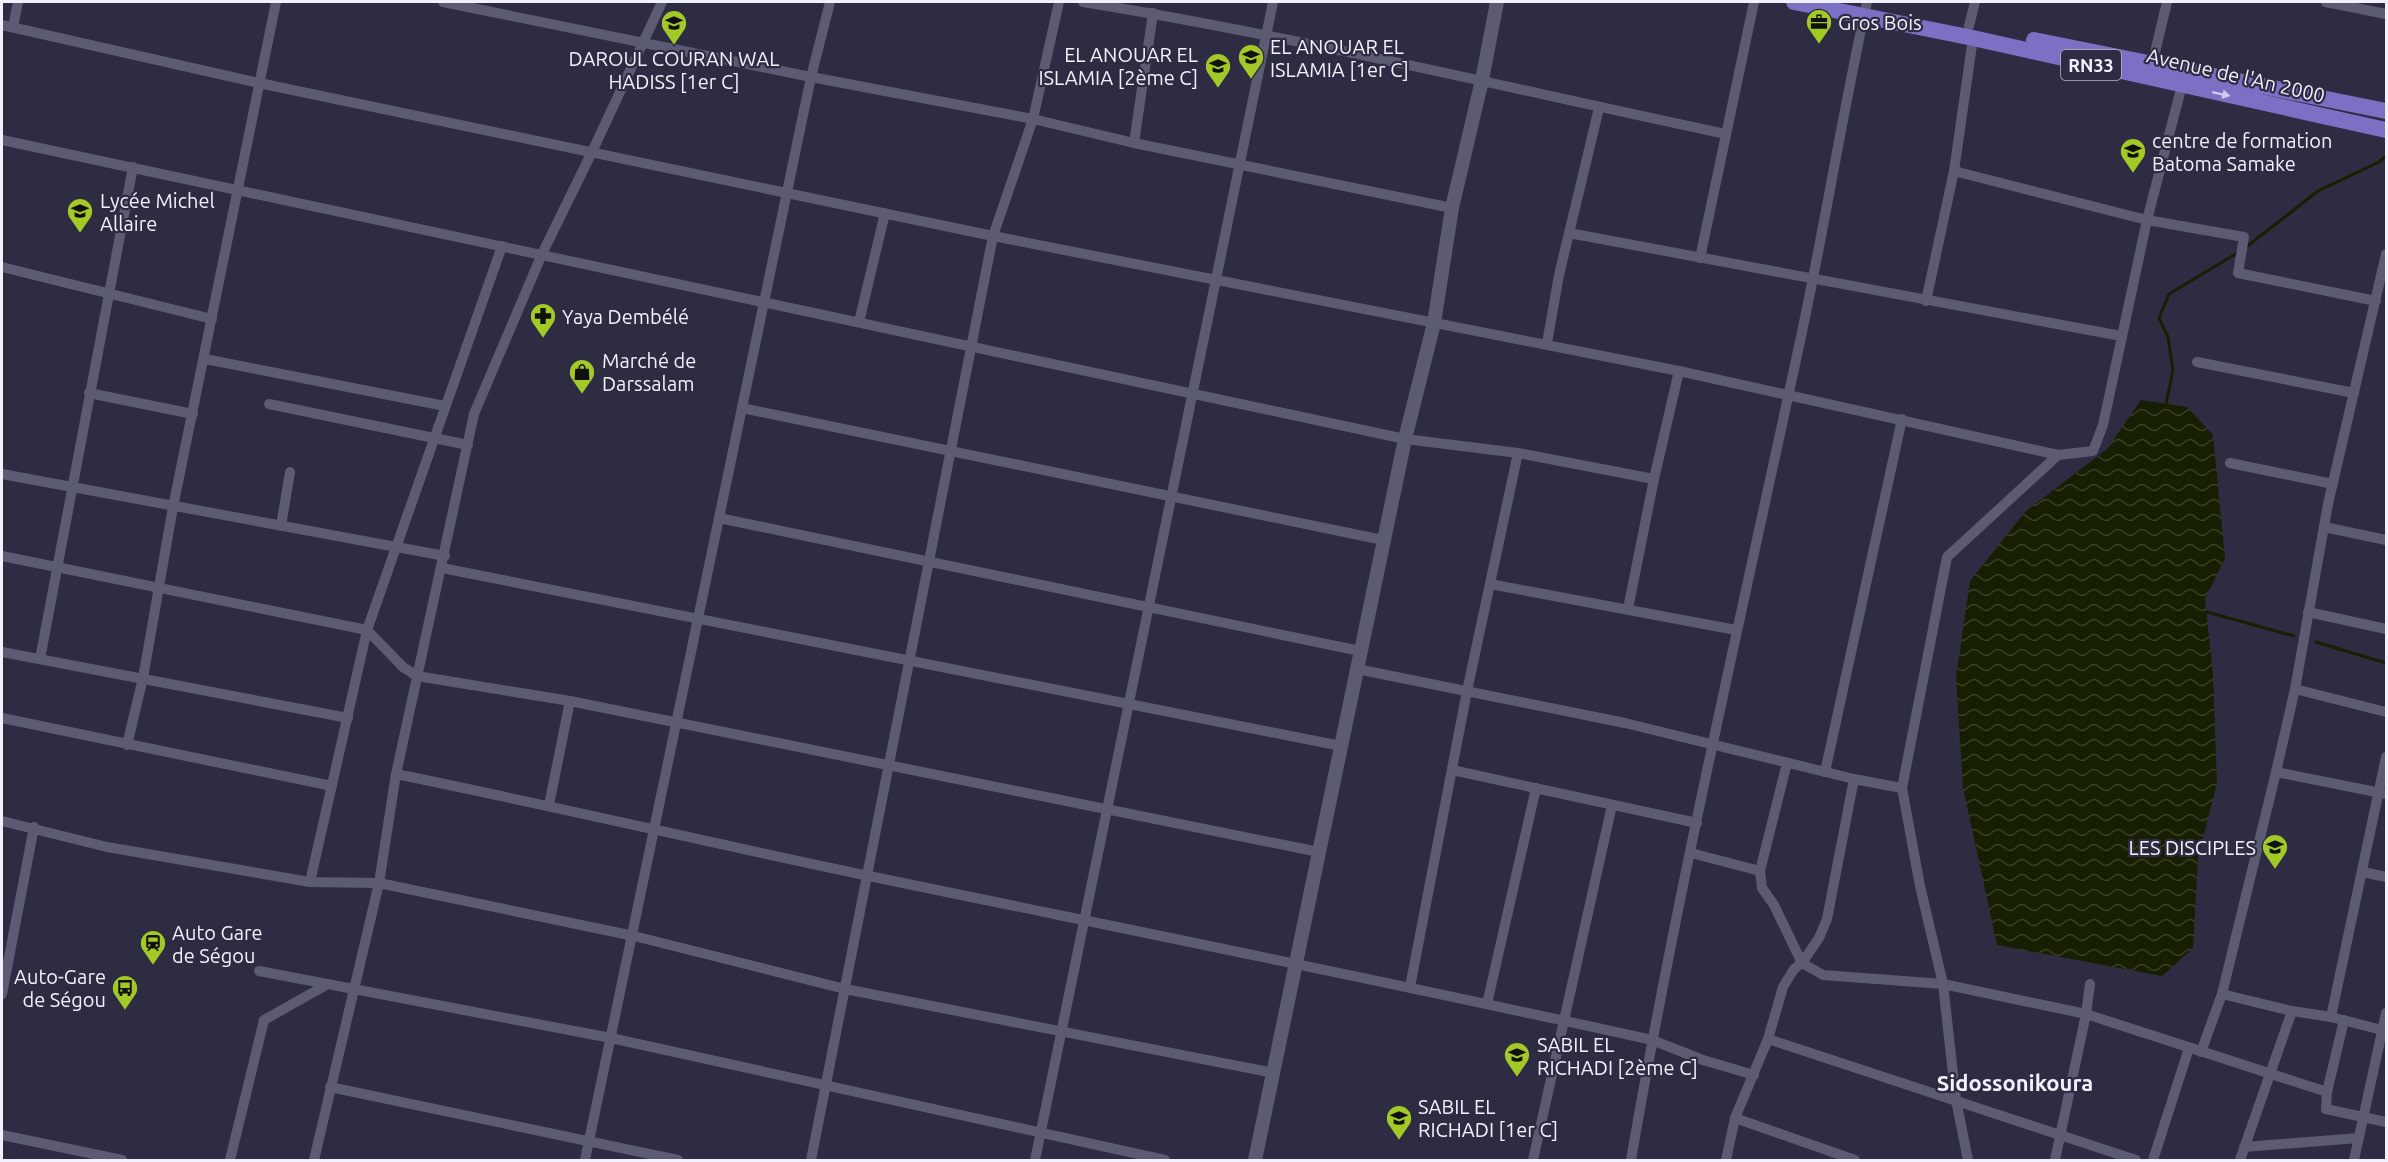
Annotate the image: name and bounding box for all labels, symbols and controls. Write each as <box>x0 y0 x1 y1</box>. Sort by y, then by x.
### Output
office icon: Gros Bois <box>1804 7 1834 45</box>
school or university icon: DAROUL COURAN WAL HADISS [1er C] <box>659 8 689 46</box>
place label: Gros Bois <box>1838 11 1922 34</box>
place label: EL ANOUAR EL ISLAMIA [1er C] <box>1270 35 1409 81</box>
school or university icon: EL ANOUAR EL ISLAMIA [1er C] <box>1236 42 1266 80</box>
place label: EL ANOUAR EL ISLAMIA [2ème C] <box>1038 43 1198 89</box>
street label: Avenue de l'An 2000 <box>2145 43 2327 107</box>
place label: DAROUL COURAN WAL HADISS [1er C] <box>569 47 779 93</box>
road number: RN33 <box>2061 50 2121 80</box>
school or university icon: EL ANOUAR EL ISLAMIA [2ème C] <box>1203 51 1233 89</box>
one-way arrow <box>2212 90 2231 99</box>
place label: centre de formation Batoma Samake <box>2152 129 2332 175</box>
school or university icon: centre de formation Batoma Samake <box>2118 136 2148 174</box>
place label: Lycée Michel Allaire <box>100 189 215 235</box>
school or university icon: Lycée Michel Allaire <box>65 196 95 234</box>
pharmacy icon: Yaya Dembélé <box>528 301 558 339</box>
place label: Yaya Dembélé <box>562 305 689 328</box>
place label: Marché de Darssalam <box>602 349 696 395</box>
shop icon: Marché de Darssalam <box>567 357 597 395</box>
school or university icon: LES DISCIPLES <box>2260 832 2290 870</box>
place label: LES DISCIPLES <box>2129 836 2256 859</box>
place label: Auto Gare de Ségou <box>172 921 263 967</box>
station icon: Auto Gare de Ségou <box>138 928 168 966</box>
place label: Auto-Gare de Ségou <box>14 965 106 1011</box>
bus stop icon: Auto-Gare de Ségou <box>110 973 140 1011</box>
place label: SABIL EL RICHADI [2ème C] <box>1537 1033 1698 1079</box>
school or university icon: SABIL EL RICHADI [2ème C] <box>1502 1040 1532 1078</box>
district label: Sidossonikoura <box>1937 1070 2093 1095</box>
place label: SABIL EL RICHADI [1er C] <box>1418 1095 1558 1141</box>
school or university icon: SABIL EL RICHADI [1er C] <box>1384 1103 1414 1141</box>

